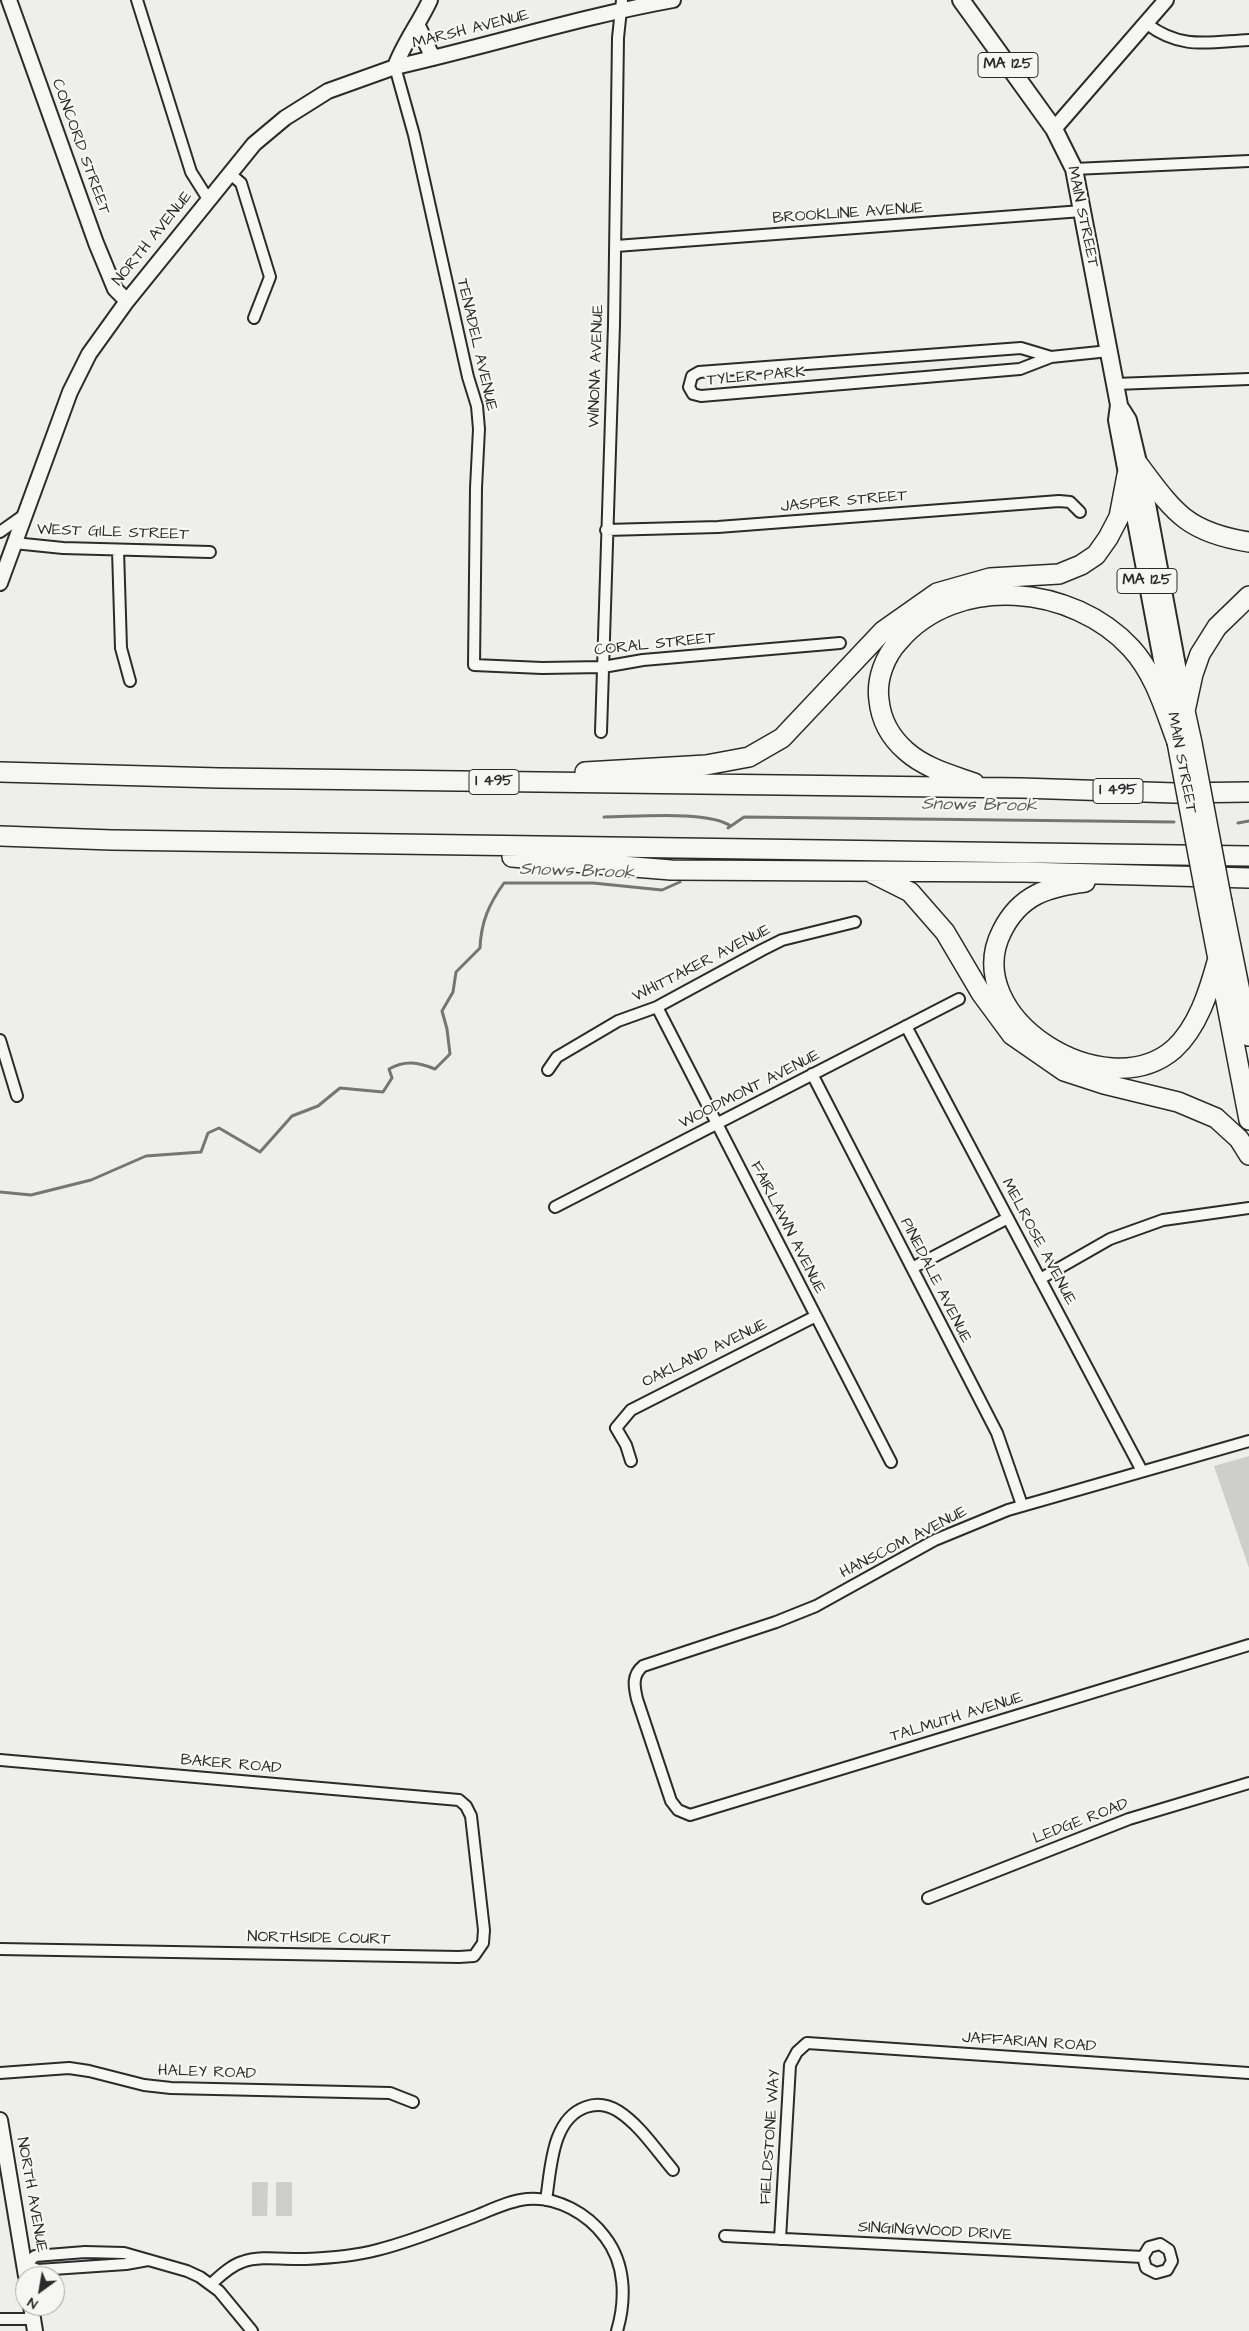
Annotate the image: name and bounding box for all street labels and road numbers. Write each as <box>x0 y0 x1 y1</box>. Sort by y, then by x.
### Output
street label: MARSH AVENUE <box>411 6 531 54</box>
road number: MA 125 <box>978 52 1038 78</box>
street label: CONCORD STREET <box>47 77 113 217</box>
street label: MAIN STREET <box>1062 165 1102 269</box>
street label: NORTH AVENUE <box>109 188 197 290</box>
street label: BROOKLINE AVENUE <box>772 199 924 229</box>
street label: TENADEL AVENUE <box>451 277 501 413</box>
street label: WINONA AVENUE <box>585 304 609 428</box>
street label: TYLER PARK <box>706 363 806 391</box>
street label: JASPER STREET <box>780 487 908 517</box>
street label: WEST GILE STREET <box>37 521 189 545</box>
road number: MA 125 <box>1117 568 1177 594</box>
street label: CORAL STREET <box>593 629 717 661</box>
street label: MAIN STREET <box>1162 711 1200 815</box>
road number: I 495 <box>469 770 519 794</box>
road number: I 495 <box>1093 778 1143 804</box>
street label: WHITTAKER AVENUE <box>630 921 774 1007</box>
street label: WOODMONT AVENUE <box>676 1046 824 1134</box>
street label: FAIRLAWN AVENUE <box>745 1159 829 1297</box>
street label: MELROSE AVENUE <box>997 1176 1079 1308</box>
street label: PINEDALE AVENUE <box>895 1215 975 1347</box>
street label: OAKLAND AVENUE <box>639 1315 771 1393</box>
street label: HANSCOM AVENUE <box>837 1503 971 1583</box>
street label: TALMUTH AVENUE <box>888 1689 1026 1747</box>
street label: BAKER ROAD <box>180 1751 282 1779</box>
street label: LEDGE ROAD <box>1031 1795 1131 1849</box>
street label: NORTHSIDE COURT <box>247 1928 391 1950</box>
street label: JAFFARIAN ROAD <box>961 2029 1097 2057</box>
street label: HALEY ROAD <box>158 2062 256 2084</box>
street label: FIELDSTONE WAY <box>757 2069 785 2205</box>
street label: NORTH AVENUE <box>11 2136 51 2254</box>
street label: SINGINGWOOD DRIVE <box>857 2218 1013 2246</box>

